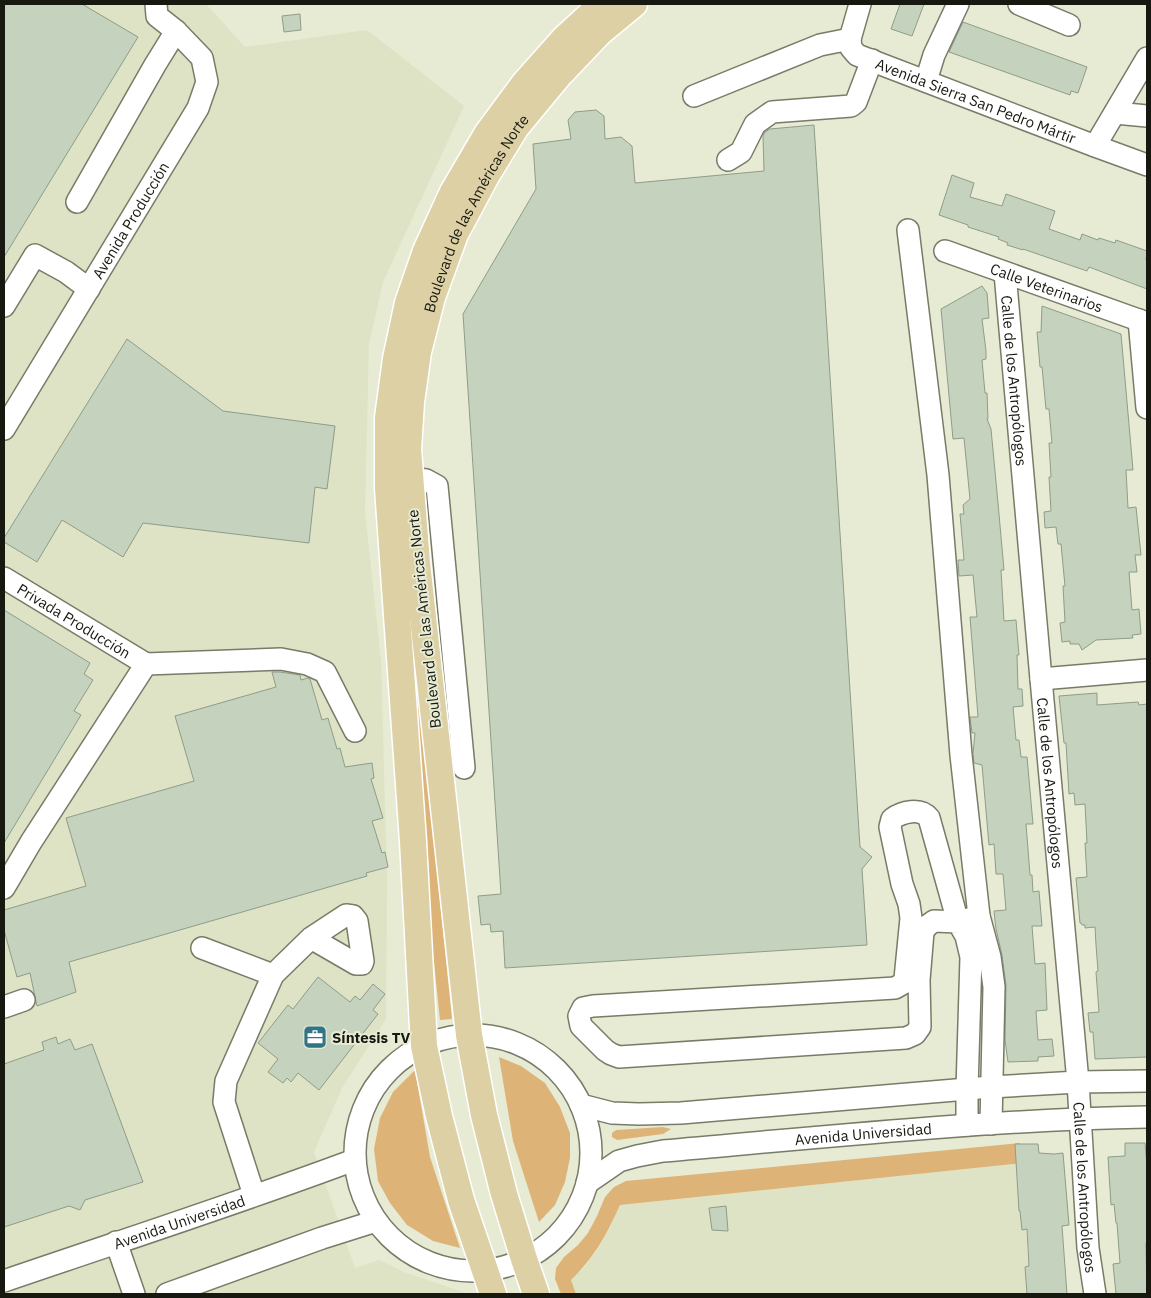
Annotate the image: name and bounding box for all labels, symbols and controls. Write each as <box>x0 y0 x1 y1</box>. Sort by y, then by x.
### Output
street label: Avenida Sierra San Pedro Mártir <box>873 54 1079 148</box>
street label: Boulevard de las Américas Norte <box>419 110 532 314</box>
street label: Avenida Producción <box>88 158 173 282</box>
street label: Calle Veterinarios <box>988 258 1106 316</box>
street label: Calle de los Antropólogos <box>998 294 1032 467</box>
street label: Boulevard de las Américas Norte <box>403 509 445 729</box>
street label: Privada Producción <box>14 579 134 662</box>
street label: Calle de los Antropólogos <box>1033 697 1068 869</box>
office icon: Síntesis TV <box>302 1024 328 1050</box>
place label: Síntesis TV <box>332 1028 410 1047</box>
street label: Calle de los Antropólogos <box>1070 1101 1101 1274</box>
street label: Avenida Universidad <box>794 1118 932 1149</box>
street label: Avenida Universidad <box>111 1190 247 1253</box>

